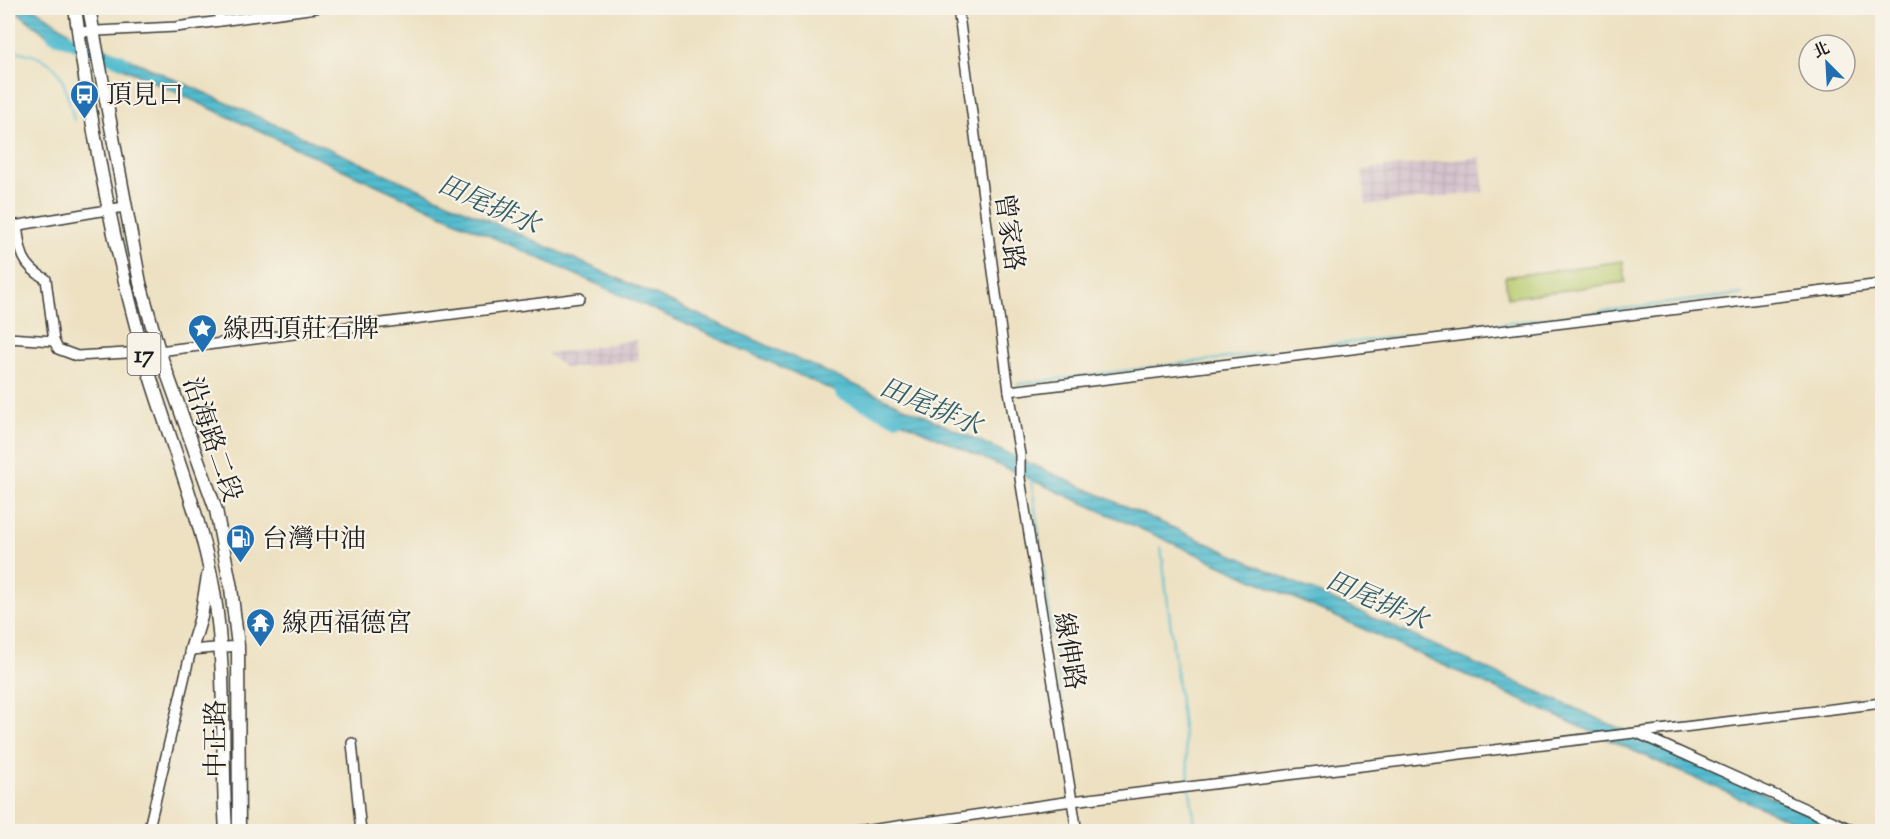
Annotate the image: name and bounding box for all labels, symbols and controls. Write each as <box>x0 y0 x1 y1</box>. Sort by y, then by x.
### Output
north arrow <box>1797 33 1857 93</box>
text: 北 <box>1810 38 1834 65</box>
bus stop icon: 頂見口 <box>69 78 101 120</box>
place label: 頂見口 <box>106 78 184 115</box>
water label: 田尾排水 <box>431 167 548 247</box>
street label: 曾家路 <box>984 191 1031 274</box>
place icon: 線西頂莊石牌 <box>186 312 218 354</box>
place label: 線西頂莊石牌 <box>223 312 379 349</box>
road number: 17 <box>128 333 160 375</box>
water label: 田尾排水 <box>873 369 990 449</box>
street label: 沿海路二段 <box>172 372 249 507</box>
fuel station icon: 台灣中油 <box>225 522 257 564</box>
place label: 台灣中油 <box>262 522 366 559</box>
water label: 田尾排水 <box>1319 563 1436 643</box>
temple icon: 線西福德宮 <box>245 606 277 648</box>
place label: 線西福德宮 <box>282 606 412 643</box>
street label: 線伸路 <box>1043 610 1092 693</box>
street label: 中正路 <box>199 700 236 778</box>

